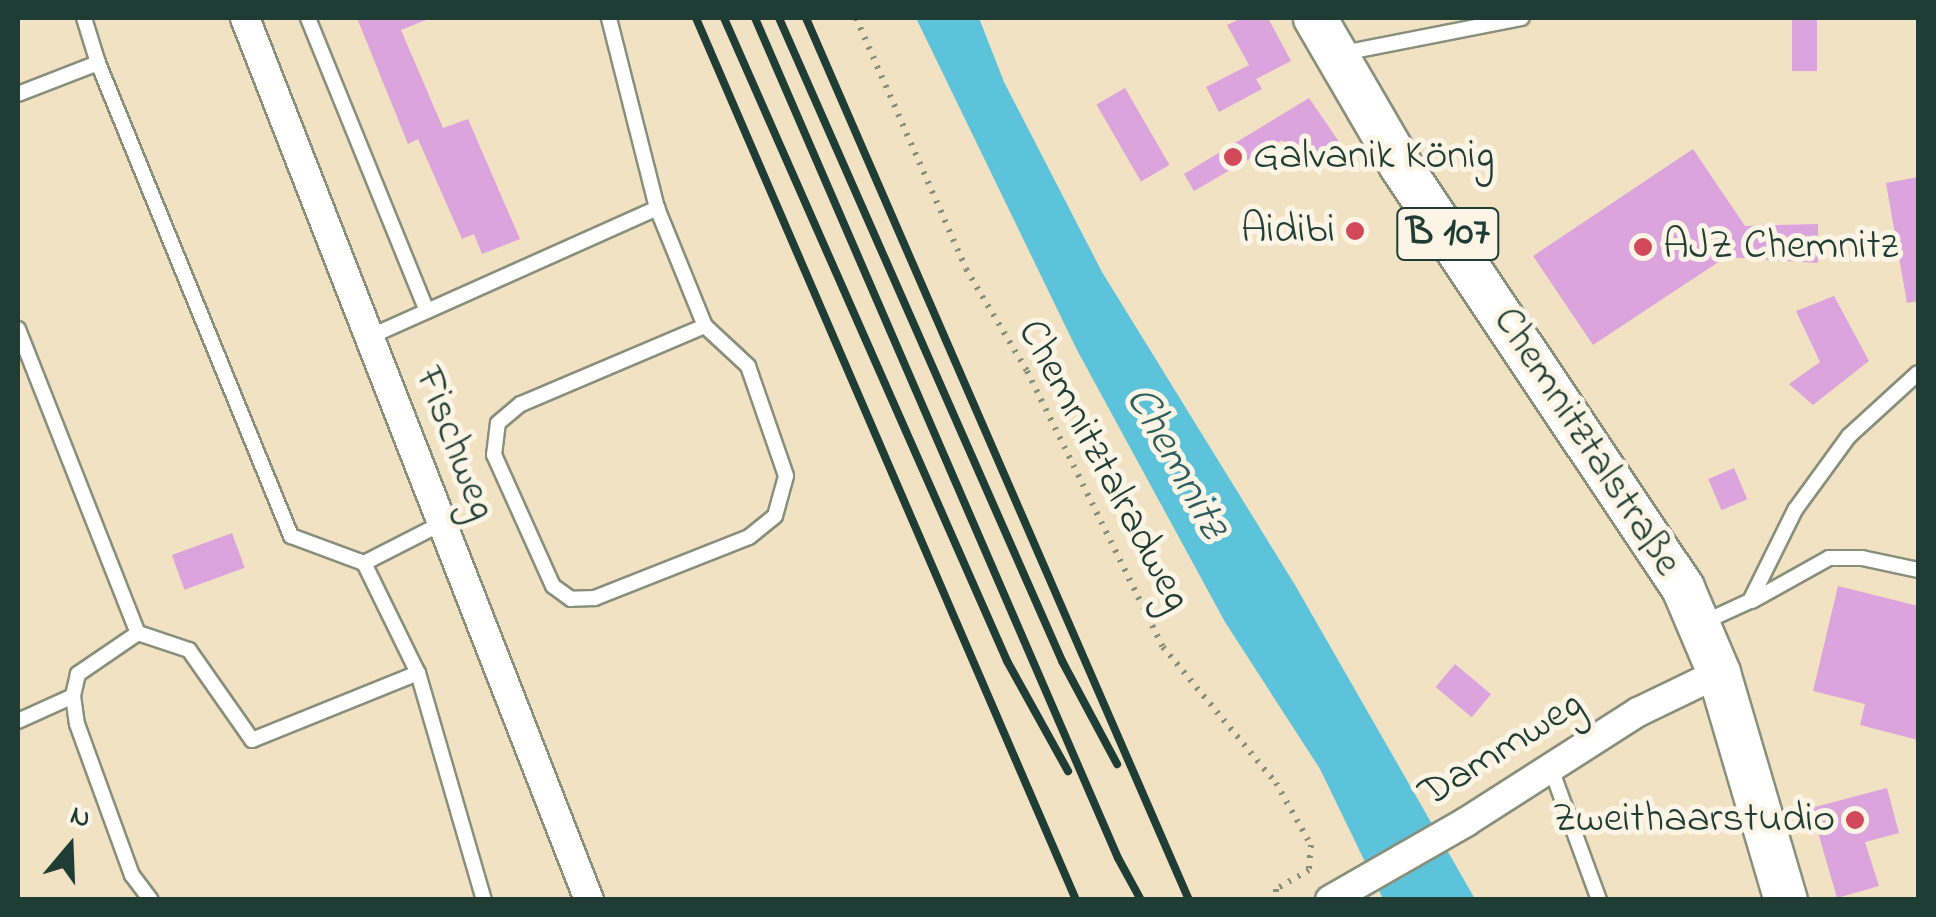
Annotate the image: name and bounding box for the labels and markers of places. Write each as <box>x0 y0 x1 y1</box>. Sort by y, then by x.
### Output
place label: Galvanik König <box>1253 132 1494 182</box>
marker: Galvanik König <box>1222 146 1244 168</box>
place label: Aidibi <box>1241 206 1335 256</box>
marker: Aidibi <box>1344 220 1366 242</box>
place label: AJZ Chemnitz <box>1663 222 1898 272</box>
marker: AJZ Chemnitz <box>1632 236 1654 258</box>
place label: Zweithaarstudio <box>1552 795 1835 845</box>
marker: Zweithaarstudio <box>1844 809 1866 831</box>

